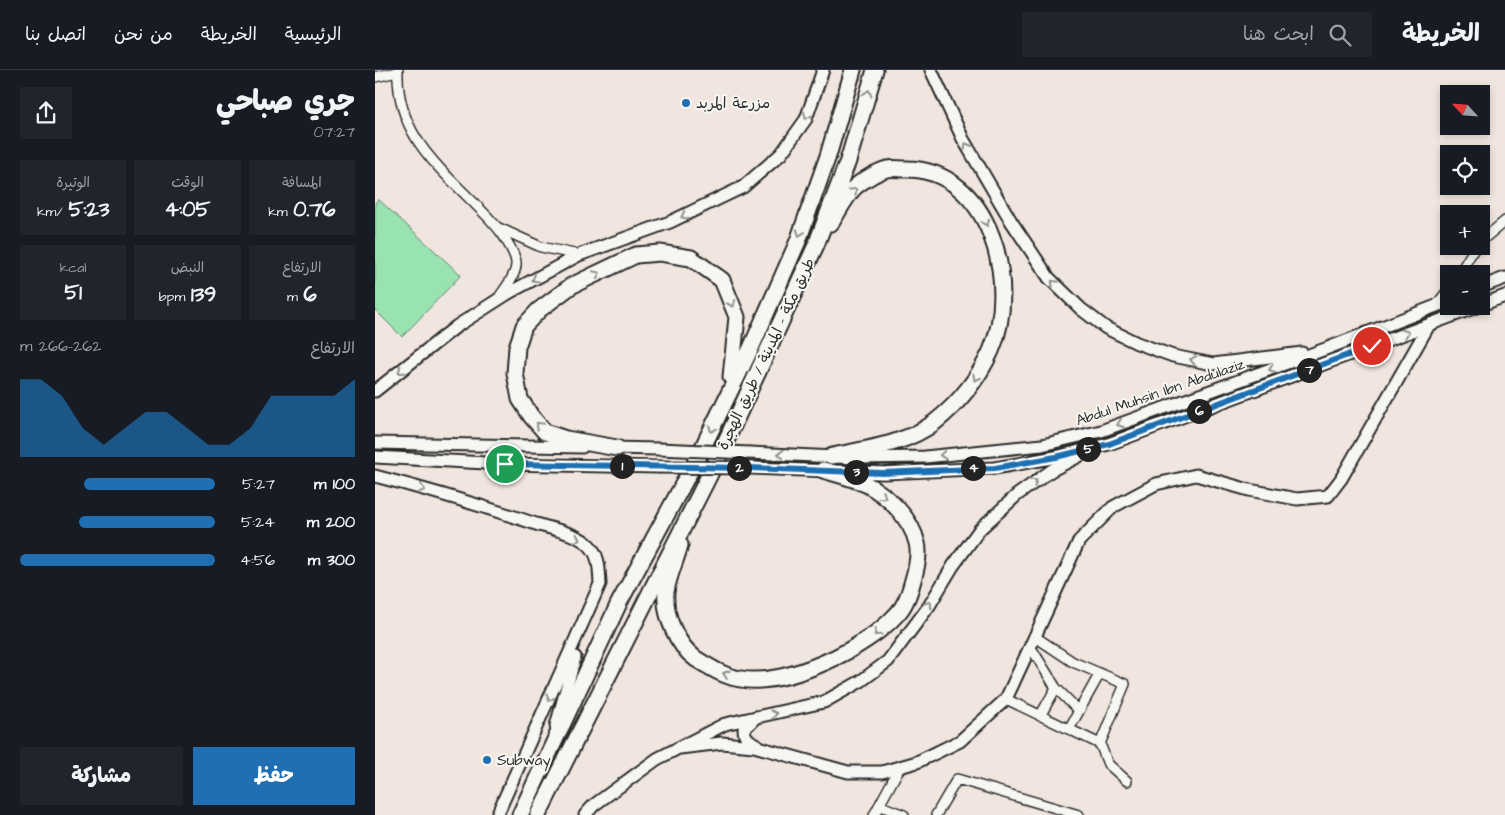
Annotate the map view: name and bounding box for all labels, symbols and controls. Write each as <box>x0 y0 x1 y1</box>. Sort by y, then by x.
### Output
search box <box>1022 12 1372 57</box>
text: الخريطة <box>1402 17 1480 51</box>
text: ابحث هنا <box>1243 21 1314 48</box>
icon: search <box>1326 21 1354 49</box>
text: اتصل بنا <box>25 22 86 47</box>
text: من نحن <box>114 22 173 47</box>
text: الخريطة <box>201 22 257 47</box>
text: الرئيسية <box>285 22 341 47</box>
text: جري صباحي <box>216 82 355 121</box>
north arrow <box>1440 85 1490 135</box>
map controls <box>1440 85 1490 315</box>
button: share <box>20 87 72 139</box>
one-way arrow <box>862 90 872 98</box>
place label: مزرعة المربد <box>696 93 770 114</box>
marker: مزرعة المربد <box>680 97 692 109</box>
one-way arrow <box>802 111 813 120</box>
text: 07:27 <box>313 121 355 143</box>
one-way arrow <box>963 143 973 152</box>
button: locate <box>1440 145 1490 195</box>
text: الوتيرة <box>56 173 90 193</box>
text: الوقت <box>171 173 204 193</box>
text: المسافة <box>282 173 322 193</box>
one-way arrow <box>848 187 857 196</box>
text: 5:23 <box>68 195 109 224</box>
text: 4:05 <box>165 195 210 224</box>
text: 0.76 <box>293 195 336 224</box>
text: /km <box>37 202 68 222</box>
text: km <box>268 202 293 222</box>
button: + <box>1440 205 1490 255</box>
one-way arrow <box>680 209 689 220</box>
one-way arrow <box>980 218 990 227</box>
one-way arrow <box>796 228 806 237</box>
street label: طريق مكة - المدينة / طريق الهجرة <box>713 255 820 454</box>
text: kcal <box>60 258 87 278</box>
text: النبض <box>171 258 204 278</box>
text: الارتفاع <box>282 258 321 278</box>
button: − <box>1440 265 1490 315</box>
one-way arrow <box>592 270 601 280</box>
one-way arrow <box>531 273 540 283</box>
text: 51 <box>64 278 82 307</box>
text: 139 <box>191 280 216 309</box>
text: 6 <box>304 280 317 309</box>
one-way arrow <box>1051 280 1060 289</box>
text: bpm <box>159 287 191 307</box>
text: m <box>287 287 304 307</box>
one-way arrow <box>726 299 736 308</box>
pin <box>1351 325 1393 367</box>
one-way arrow <box>1401 329 1410 339</box>
icon: check <box>1358 332 1386 360</box>
text: 262–266 m <box>20 335 101 357</box>
text: الارتفاع <box>310 337 355 359</box>
street label: Abdul Muhsin Ibn Abdulaziz <box>1073 354 1248 431</box>
one-way arrow <box>1189 355 1198 365</box>
pin: 7 <box>1297 358 1321 382</box>
text: 7 <box>1305 360 1314 380</box>
one-way arrow <box>1269 363 1277 373</box>
one-way arrow <box>398 366 407 374</box>
one-way arrow <box>972 373 982 382</box>
pin: 6 <box>1187 398 1211 424</box>
text: 6 <box>1195 401 1204 421</box>
one-way arrow <box>1116 418 1125 428</box>
one-way arrow <box>536 421 545 430</box>
one-way arrow <box>708 424 718 433</box>
pin: 5 <box>1075 436 1101 462</box>
text: 5 <box>1084 439 1093 459</box>
pin <box>484 443 526 485</box>
one-way arrow <box>777 449 784 459</box>
one-way arrow <box>939 449 947 460</box>
icon: arrive <box>491 450 519 478</box>
pin: 1 <box>609 454 635 478</box>
text: 1 <box>622 456 623 476</box>
pin: 2 <box>727 456 751 480</box>
pin: 4 <box>961 456 985 480</box>
text: 2 <box>735 458 744 478</box>
text: 4 <box>969 458 978 478</box>
pin: 3 <box>843 460 869 484</box>
text: 3 <box>853 462 860 482</box>
text: 5:27 <box>242 473 275 495</box>
text: 100 m <box>314 473 355 495</box>
one-way arrow <box>1028 479 1038 488</box>
one-way arrow <box>418 483 426 493</box>
one-way arrow <box>877 490 887 499</box>
text: 5:24 <box>241 511 275 533</box>
text: 200 m <box>307 511 355 533</box>
one-way arrow <box>572 532 581 543</box>
text: 4:56 <box>240 549 275 571</box>
text: 300 m <box>308 549 355 571</box>
one-way arrow <box>923 601 933 610</box>
one-way arrow <box>873 627 882 636</box>
one-way arrow <box>722 670 731 680</box>
one-way arrow <box>546 693 557 702</box>
one-way arrow <box>770 710 779 720</box>
button: مشاركة <box>20 747 183 805</box>
button: حفظ <box>193 747 355 805</box>
place label: Subway <box>497 750 551 772</box>
marker: Subway <box>481 754 493 766</box>

